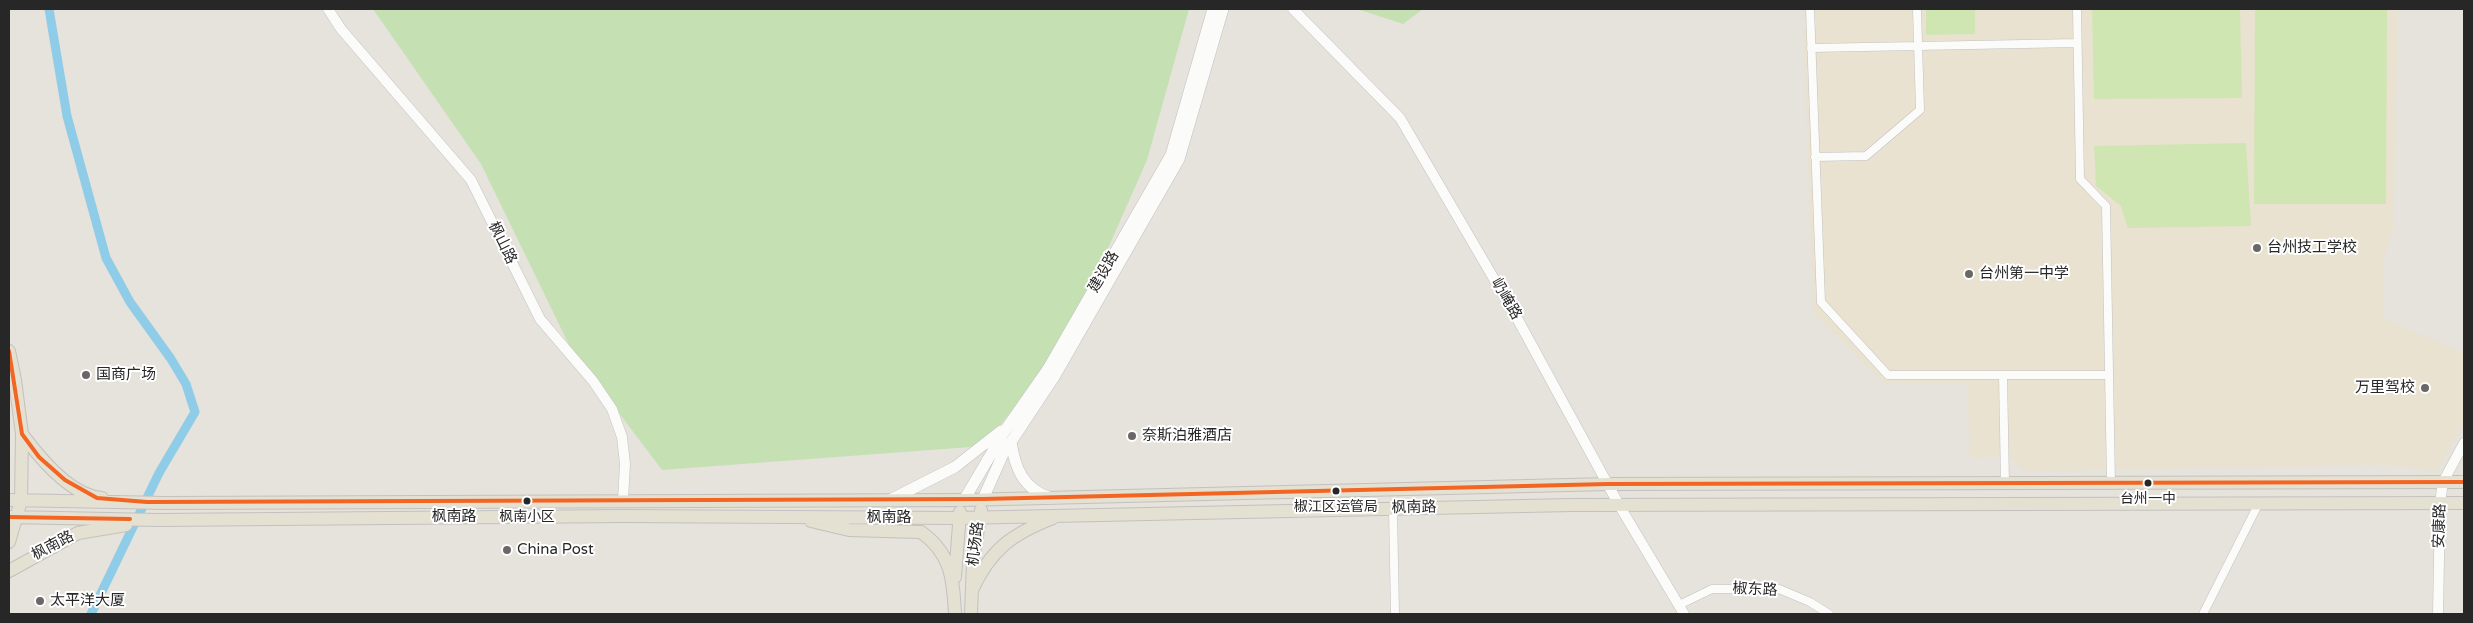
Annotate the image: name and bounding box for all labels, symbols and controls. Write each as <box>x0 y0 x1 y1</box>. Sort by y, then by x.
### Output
street label: 枫山路 <box>484 219 520 267</box>
place label: 台州技工学校 <box>2267 239 2357 257</box>
marker: 台州技工学校 <box>2251 242 2263 254</box>
street label: 建设路 <box>1085 248 1123 296</box>
place label: 台州第一中学 <box>1979 265 2069 283</box>
marker: 台州第一中学 <box>1963 268 1975 280</box>
street label: 屷崦路 <box>1487 275 1525 323</box>
place label: 国商广场 <box>96 366 156 384</box>
marker: 国商广场 <box>80 369 92 381</box>
place label: 万里驾校 <box>2355 379 2415 397</box>
marker: 万里驾校 <box>2419 382 2431 394</box>
place label: 奈斯泊雅酒店 <box>1142 427 1232 445</box>
marker: 奈斯泊雅酒店 <box>1126 430 1138 442</box>
marker: 台州一中 <box>2143 478 2153 488</box>
marker: 椒江区运管局 <box>1331 486 1341 496</box>
place label: 台州一中 <box>2120 491 2176 507</box>
marker: 枫南小区 <box>522 496 532 506</box>
place label: 椒江区运管局 <box>1294 499 1378 515</box>
street label: 枫南路 <box>1391 499 1437 517</box>
street label: 安康路 <box>2430 503 2450 549</box>
street label: 枫南路 <box>432 508 476 526</box>
place label: 枫南小区 <box>499 509 555 525</box>
street label: 枫南路 <box>867 509 911 527</box>
street label: 机场路 <box>964 521 988 567</box>
street label: 枫南路 <box>29 527 77 565</box>
place label: China Post <box>517 541 594 559</box>
marker: China Post <box>501 544 513 556</box>
street label: 椒东路 <box>1732 580 1778 600</box>
place label: 太平洋大厦 <box>50 592 125 610</box>
marker: 太平洋大厦 <box>34 595 46 607</box>

